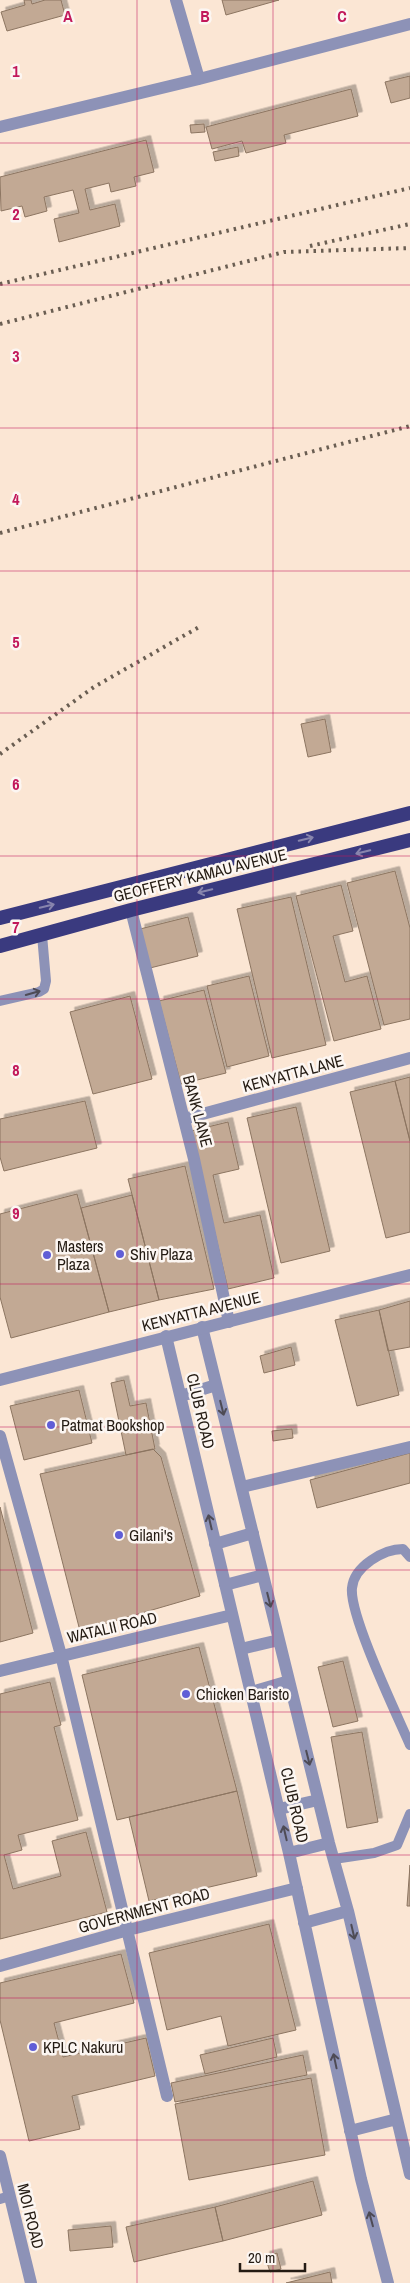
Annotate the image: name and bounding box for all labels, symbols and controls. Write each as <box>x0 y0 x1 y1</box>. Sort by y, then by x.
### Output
text: A <box>63 5 73 27</box>
text: B <box>200 5 210 27</box>
text: C <box>337 5 347 27</box>
text: 1 <box>12 60 20 82</box>
text: 2 <box>12 203 20 225</box>
text: 3 <box>12 345 20 367</box>
text: 4 <box>12 488 20 510</box>
text: 5 <box>12 631 20 653</box>
text: 6 <box>12 773 20 795</box>
one-way arrow <box>298 834 314 843</box>
street label: GEOFFERY KAMAU AVENUE <box>111 843 289 907</box>
one-way arrow <box>355 848 371 857</box>
one-way arrow <box>198 887 214 896</box>
one-way arrow <box>39 900 55 910</box>
text: 7 <box>12 916 20 938</box>
one-way arrow <box>25 987 41 997</box>
street label: KENYATTA LANE <box>240 1049 346 1097</box>
text: 8 <box>12 1059 20 1081</box>
street label: BANK LANE <box>178 1073 218 1149</box>
text: 9 <box>12 1202 20 1224</box>
place label: Masters Plaza <box>57 1235 104 1275</box>
place label: Shiv Plaza <box>130 1243 193 1265</box>
marker: Shiv Plaza <box>114 1248 126 1260</box>
marker: Masters Plaza <box>41 1249 53 1261</box>
street label: KENYATTA AVENUE <box>139 1286 263 1336</box>
street label: CLUB ROAD <box>182 1371 220 1451</box>
one-way arrow <box>218 1399 227 1415</box>
place label: Patmat Bookshop <box>61 1414 165 1436</box>
marker: Patmat Bookshop <box>45 1419 57 1431</box>
one-way arrow <box>205 1515 214 1531</box>
place label: Gilani's <box>129 1524 173 1546</box>
marker: Gilani's <box>113 1529 125 1541</box>
one-way arrow <box>265 1591 274 1607</box>
street label: WATALII ROAD <box>65 1606 159 1648</box>
place label: Chicken Baristo <box>196 1683 289 1705</box>
marker: Chicken Baristo <box>180 1688 192 1700</box>
one-way arrow <box>304 1749 313 1765</box>
street label: CLUB ROAD <box>276 1765 314 1845</box>
one-way arrow <box>280 1826 289 1842</box>
street label: GOVERNMENT ROAD <box>76 1882 212 1938</box>
one-way arrow <box>349 1923 358 1939</box>
place label: KPLC Nakuru <box>43 2036 123 2058</box>
marker: KPLC Nakuru <box>27 2041 39 2053</box>
one-way arrow <box>329 2053 339 2069</box>
street label: MOI ROAD <box>12 2181 50 2251</box>
one-way arrow <box>366 2211 376 2227</box>
scale bar <box>240 2240 305 2272</box>
text: 20 m <box>248 2247 275 2268</box>

